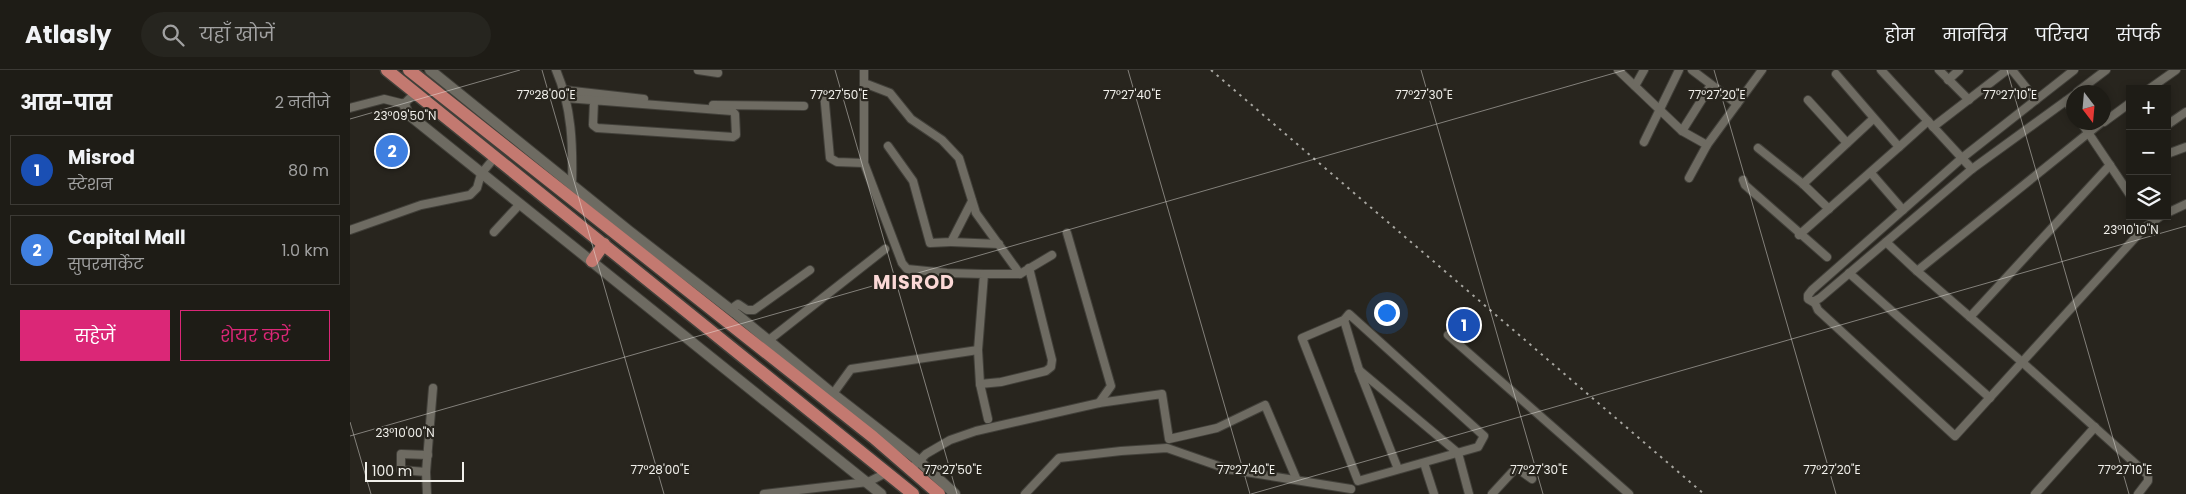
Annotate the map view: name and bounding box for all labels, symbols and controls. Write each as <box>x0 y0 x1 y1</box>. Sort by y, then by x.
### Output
search box <box>141 12 491 57</box>
text: Atlasly <box>25 18 111 51</box>
icon: search <box>159 21 187 49</box>
text: यहाँ खोजें <box>199 21 275 48</box>
text: होम <box>1885 22 1915 47</box>
text: मानचित्र <box>1943 22 2007 47</box>
text: परिचय <box>2035 22 2089 47</box>
text: संपर्क <box>2117 22 2161 47</box>
north arrow <box>2066 85 2111 130</box>
map controls <box>2126 85 2171 220</box>
button: + <box>2126 85 2171 130</box>
text: 77°28'00"E <box>516 86 576 103</box>
text: 77°27'50"E <box>810 86 868 103</box>
text: 77°27'40"E <box>1103 86 1161 103</box>
text: 77°27'30"E <box>1395 86 1453 103</box>
text: 77°27'20"E <box>1688 86 1746 103</box>
text: 77°27'10"E <box>1983 86 2037 103</box>
text: आस-पास <box>20 88 112 117</box>
text: 2 नतीजे <box>275 91 330 114</box>
text: 23°09'50"N <box>374 107 436 124</box>
button: − <box>2126 130 2171 175</box>
pin: 2 <box>376 132 408 170</box>
text: Misrod <box>68 144 135 171</box>
text: 1 <box>34 159 40 182</box>
text: 80 m <box>288 159 329 182</box>
text: स्टेशन <box>68 173 113 196</box>
button: layers <box>2126 175 2171 220</box>
text: 23°10'10"N <box>2103 221 2159 238</box>
text: Capital Mall <box>68 224 186 251</box>
text: 2 <box>32 239 42 262</box>
text: 1.0 km <box>281 239 329 262</box>
text: सुपरमार्केट <box>68 253 144 276</box>
district label: MISROD <box>873 269 955 296</box>
your location <box>1374 300 1400 326</box>
pin: 1 <box>1448 306 1480 344</box>
button: सहेजें <box>20 310 170 361</box>
button: शेयर करें <box>180 310 330 361</box>
text: 23°10'00"N <box>375 424 435 441</box>
scale bar <box>365 459 464 482</box>
text: 100 m <box>372 461 412 481</box>
text: 77°28'00"E <box>630 461 690 478</box>
text: 77°27'50"E <box>924 461 982 478</box>
text: 77°27'40"E <box>1217 461 1275 478</box>
text: 77°27'30"E <box>1510 461 1568 478</box>
text: 77°27'20"E <box>1803 461 1861 478</box>
text: 77°27'10"E <box>2098 461 2152 478</box>

